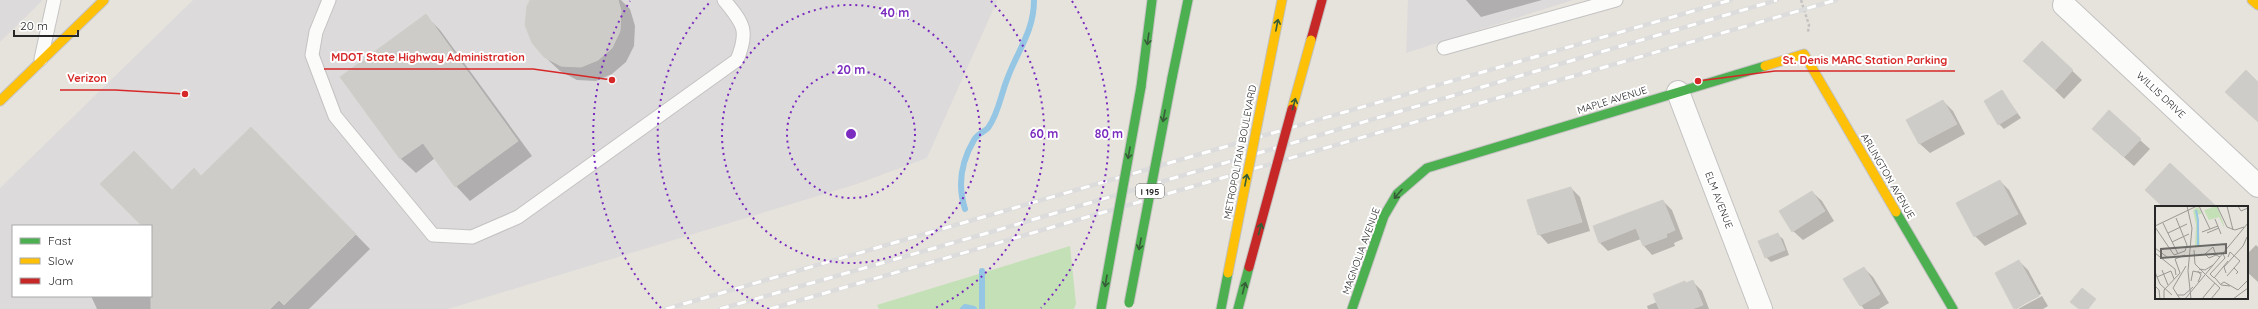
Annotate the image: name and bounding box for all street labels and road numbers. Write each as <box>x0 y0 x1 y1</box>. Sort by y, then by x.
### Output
street label: WILLIS DRIVE <box>2134 69 2188 121</box>
street label: MAPLE AVENUE <box>1575 83 1649 117</box>
street label: METROPOLITAN BOULEVARD <box>1221 84 1259 220</box>
street label: ARLINGTON AVENUE <box>1858 131 1918 221</box>
street label: ELM AVENUE <box>1702 170 1736 231</box>
road number: I 195 <box>1136 184 1164 198</box>
street label: MAGNOLIA AVENUE <box>1339 205 1383 296</box>

